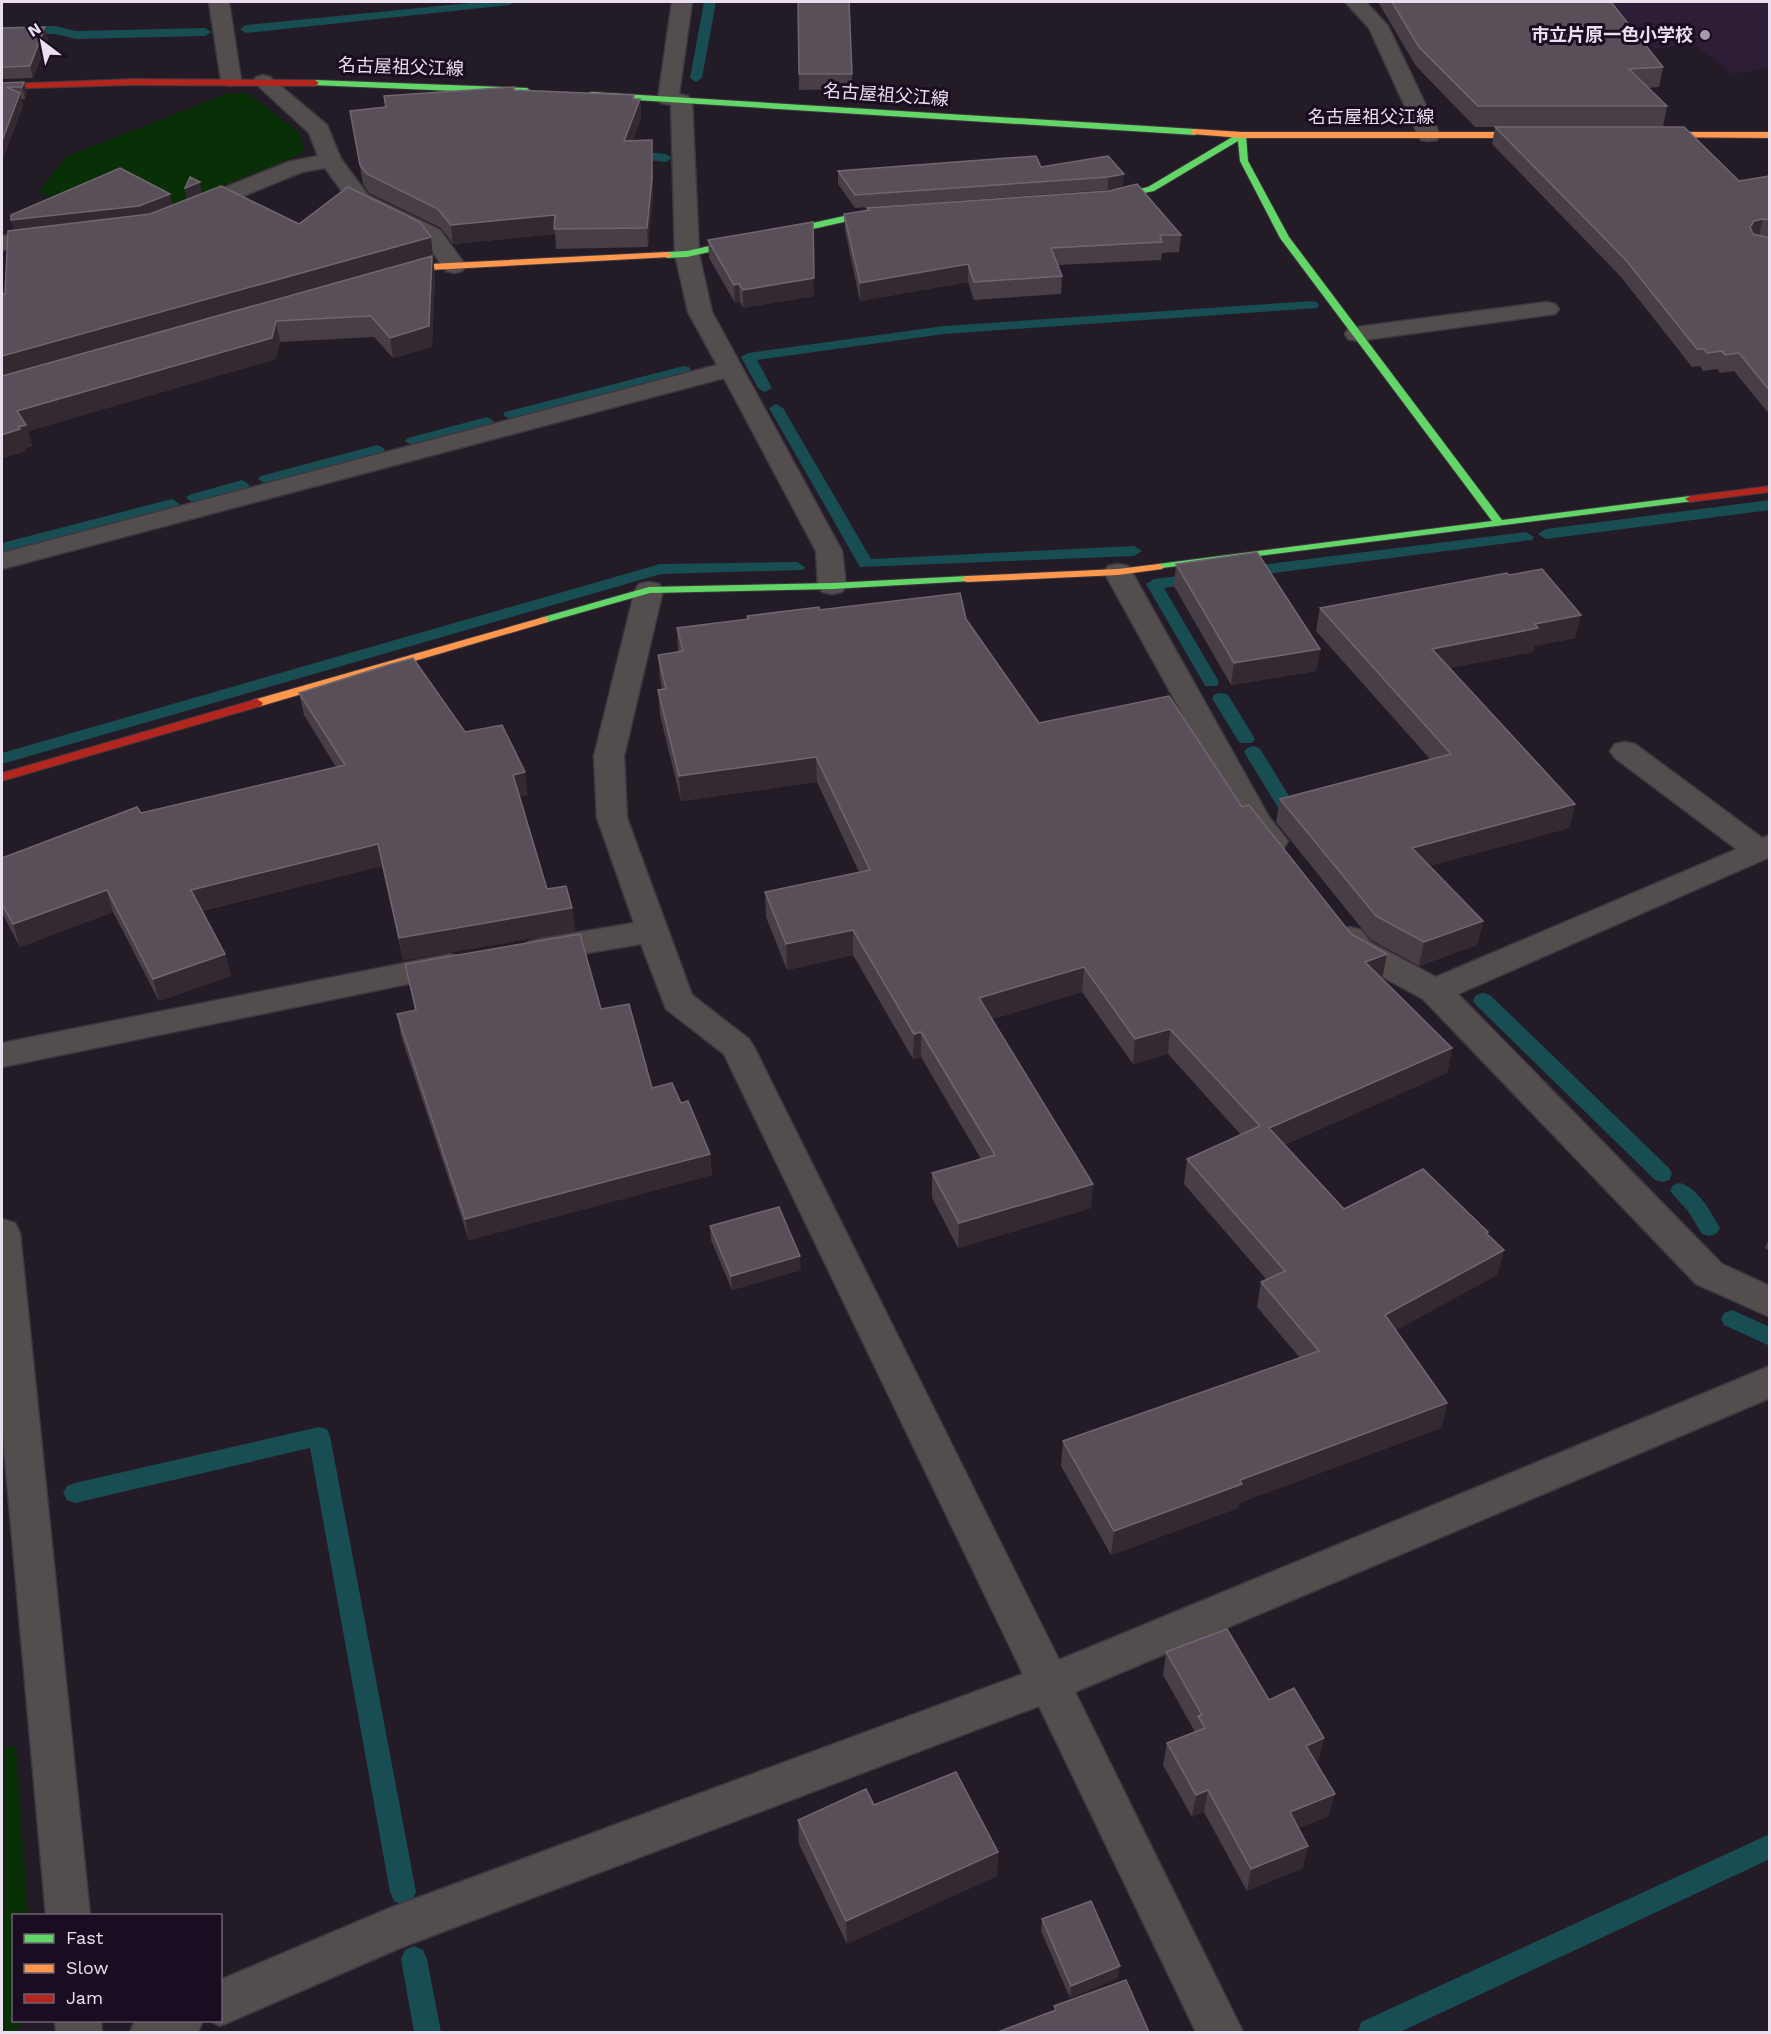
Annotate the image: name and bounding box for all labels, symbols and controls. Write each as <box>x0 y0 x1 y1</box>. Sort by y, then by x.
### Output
north arrow <box>12 12 72 72</box>
text: N <box>24 19 44 41</box>
place label: 市立片原一色小学校 <box>1531 24 1693 45</box>
marker: 市立片原一色小学校 <box>1698 28 1712 42</box>
street label: 名古屋祖父江線 <box>338 54 464 79</box>
street label: 名古屋祖父江線 <box>822 80 950 109</box>
street label: 名古屋祖父江線 <box>1308 106 1434 127</box>
legend <box>12 1914 222 2022</box>
text: Fast <box>66 1927 104 1948</box>
text: Slow <box>66 1957 109 1978</box>
text: Jam <box>66 1987 103 2008</box>

